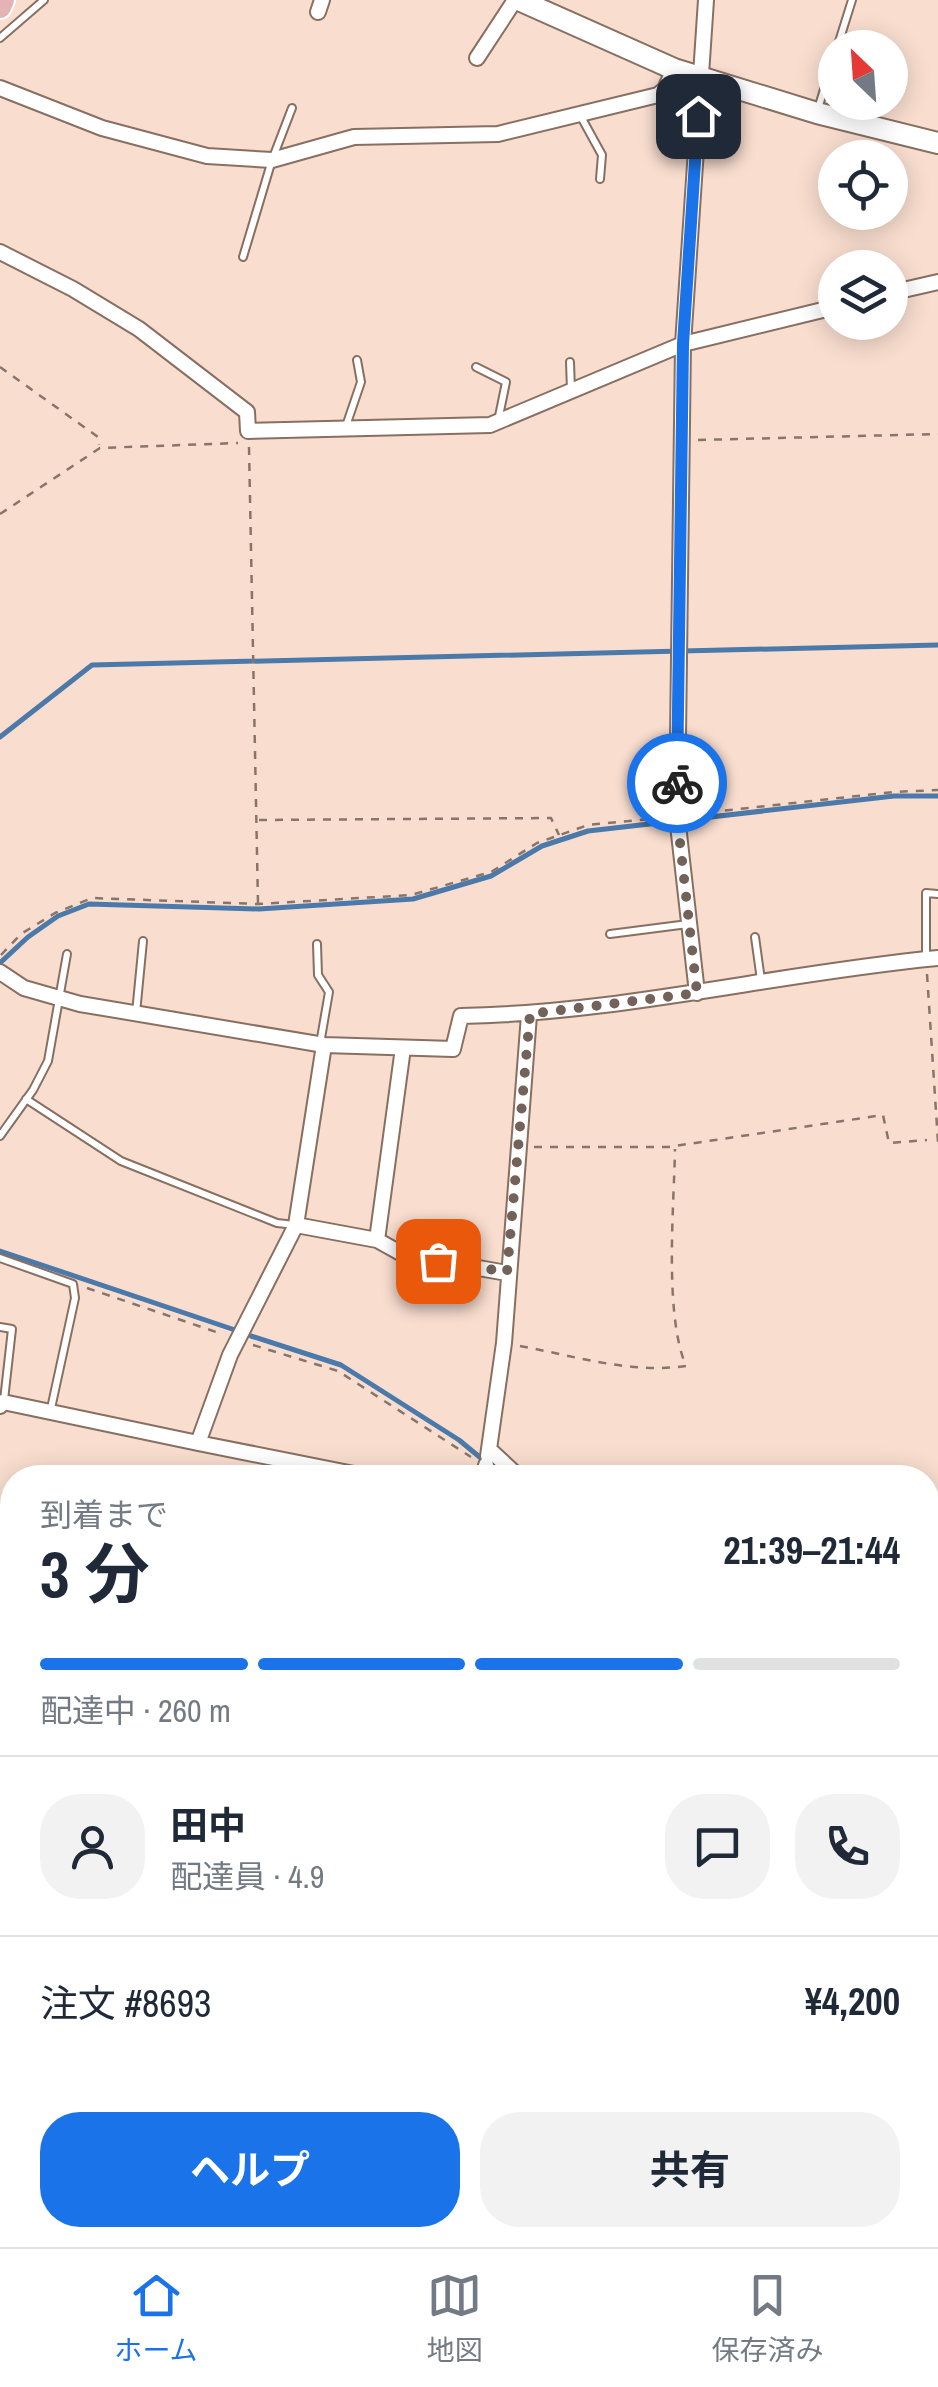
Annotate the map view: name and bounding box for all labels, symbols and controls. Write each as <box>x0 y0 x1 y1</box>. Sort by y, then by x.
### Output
north arrow <box>818 30 908 120</box>
map controls <box>818 30 908 340</box>
pin <box>656 74 741 159</box>
icon: home <box>671 89 726 144</box>
button: locate <box>818 140 908 230</box>
button: layers <box>818 250 908 340</box>
courier <box>627 733 727 833</box>
icon: bike <box>650 756 705 811</box>
pin <box>396 1219 481 1304</box>
icon: bag <box>411 1234 466 1289</box>
text: 到着まで <box>40 1493 168 1536</box>
text: 21:39–21:44 <box>723 1525 900 1576</box>
text: 3 分 <box>40 1530 149 1617</box>
text: 配達中 · 260 m <box>40 1689 231 1732</box>
button: person <box>40 1794 145 1899</box>
button: chat <box>665 1794 770 1899</box>
button: phone <box>795 1794 900 1899</box>
text: 田中 <box>170 1800 246 1851</box>
text: 配達員 · 4.9 <box>170 1855 324 1898</box>
text: ¥4,200 <box>805 1976 900 2027</box>
text: 注文 #8693 <box>40 1978 211 2029</box>
button: ヘルプ <box>40 2112 460 2227</box>
button: 共有 <box>480 2112 900 2227</box>
tab: ホーム <box>114 2268 198 2369</box>
tab: 地図 <box>427 2268 483 2369</box>
tab: 保存済み <box>711 2268 824 2369</box>

